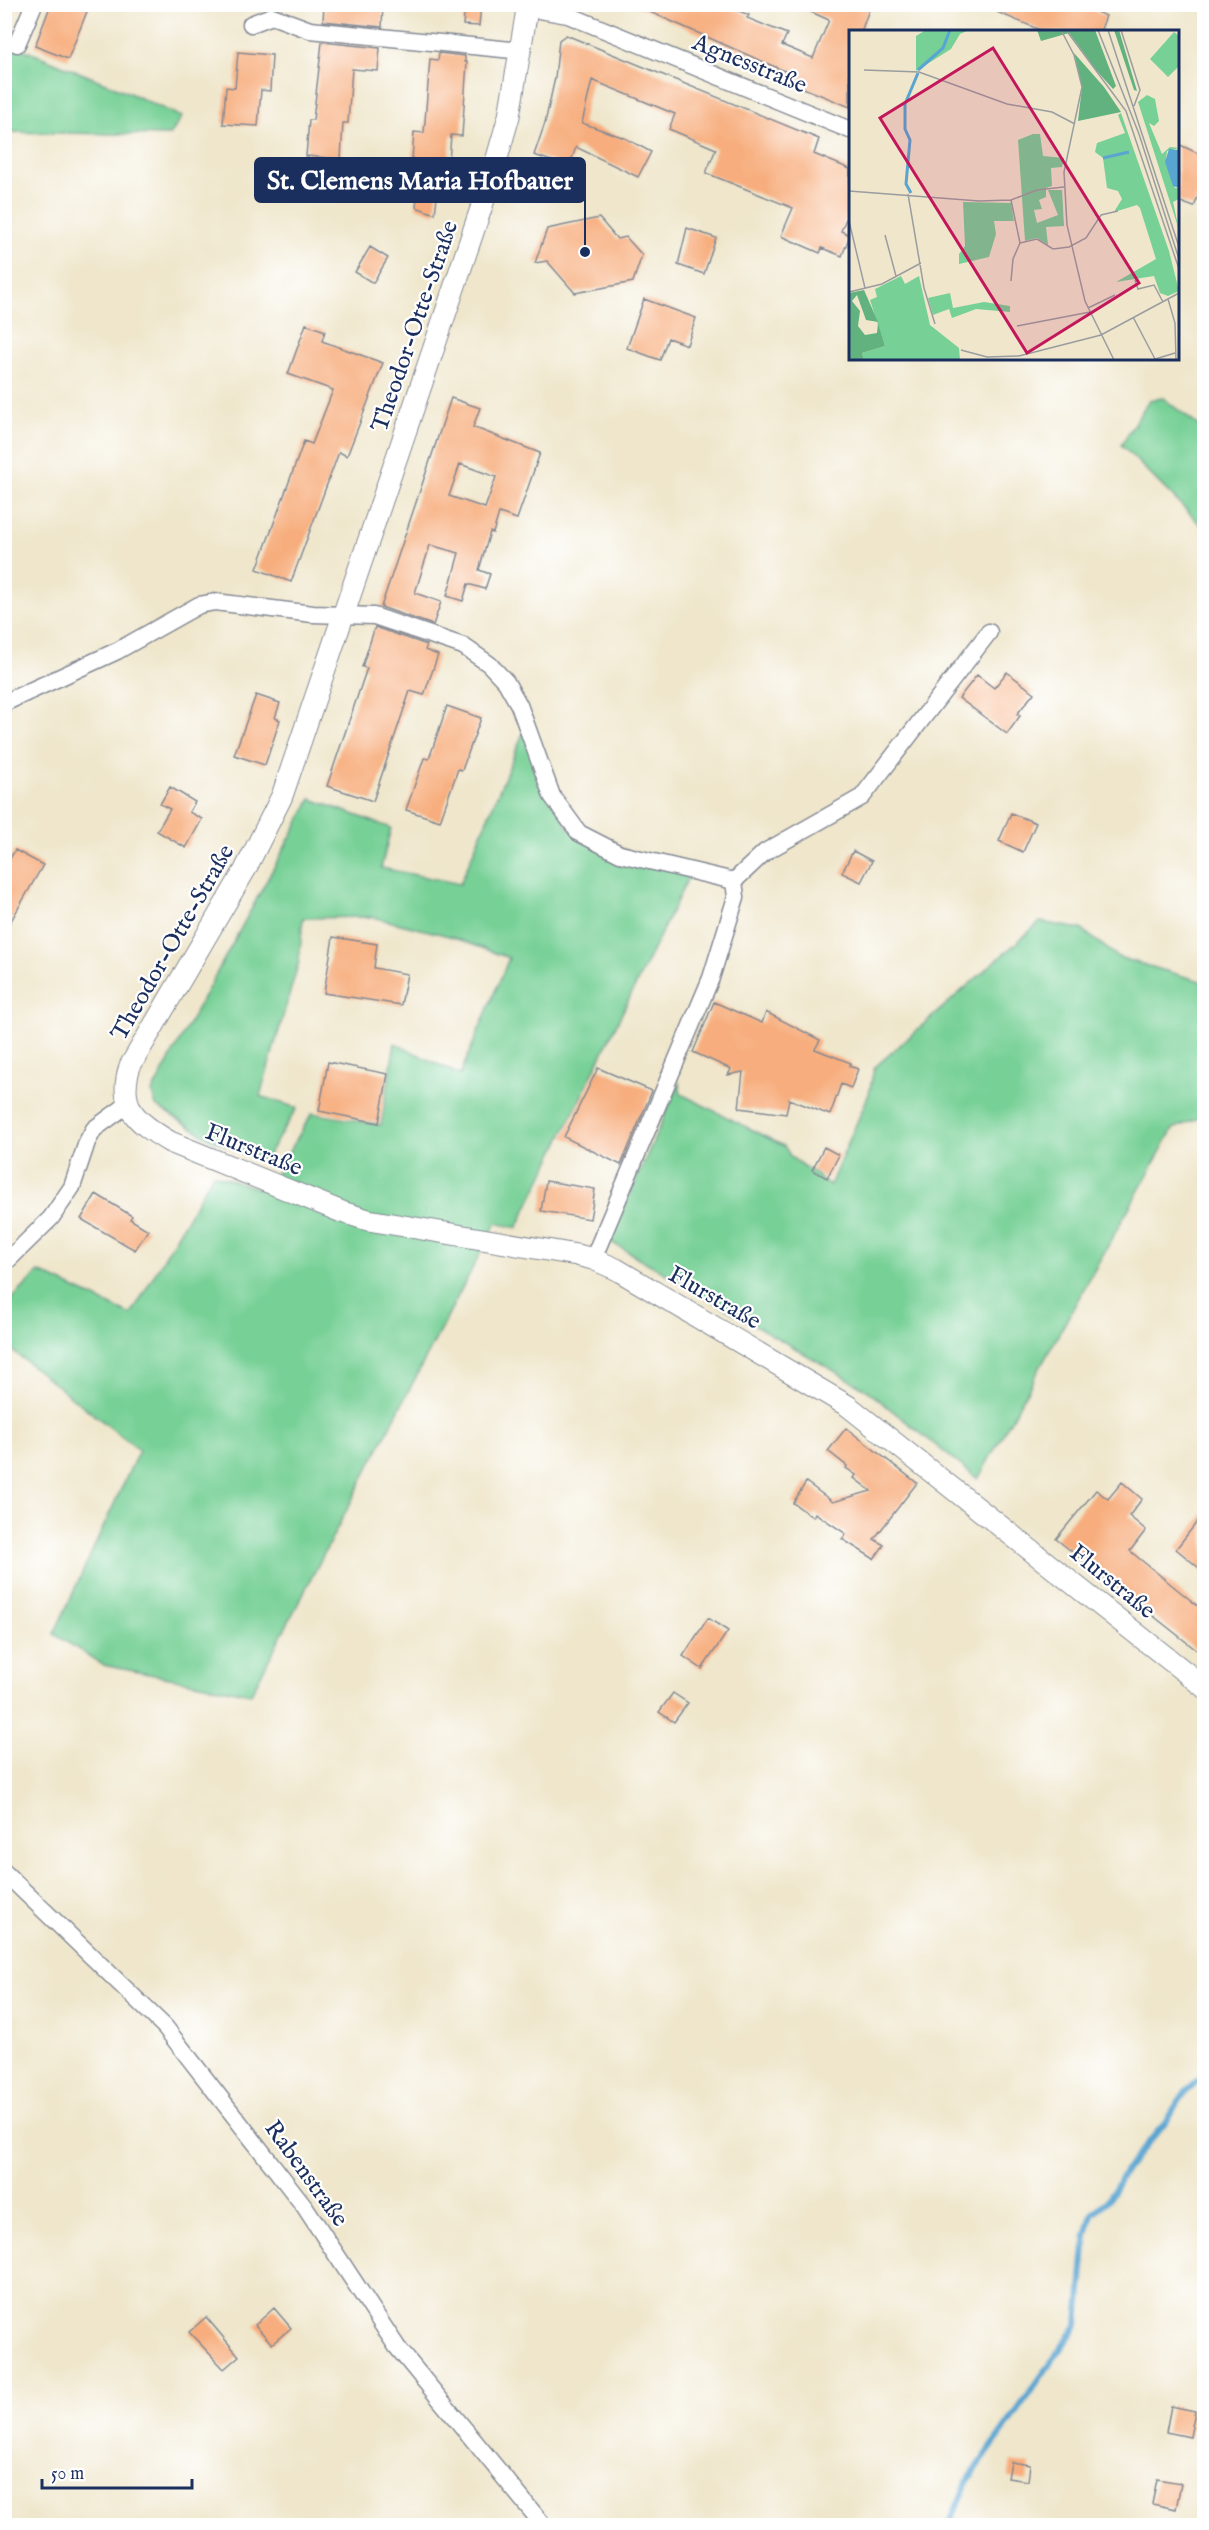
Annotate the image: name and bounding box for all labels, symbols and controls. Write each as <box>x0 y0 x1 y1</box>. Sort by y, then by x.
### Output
street label: Agnesstraße <box>687 27 811 101</box>
inset map <box>849 30 1179 360</box>
callout: St. Clemens Maria Hofbauer <box>255 158 585 202</box>
text: St. Clemens Maria Hofbauer <box>267 165 573 198</box>
street label: Theodor-Otte-Straße <box>365 217 466 436</box>
street label: Theodor-Otte-Straße <box>105 839 242 1046</box>
street label: Flurstraße <box>200 1117 307 1184</box>
street label: Flurstraße <box>662 1259 766 1337</box>
street label: Flurstraße <box>1063 1538 1162 1626</box>
street label: Rabenstraße <box>257 2114 355 2233</box>
scale bar <box>42 2452 192 2490</box>
text: 50 m <box>51 2463 84 2486</box>

